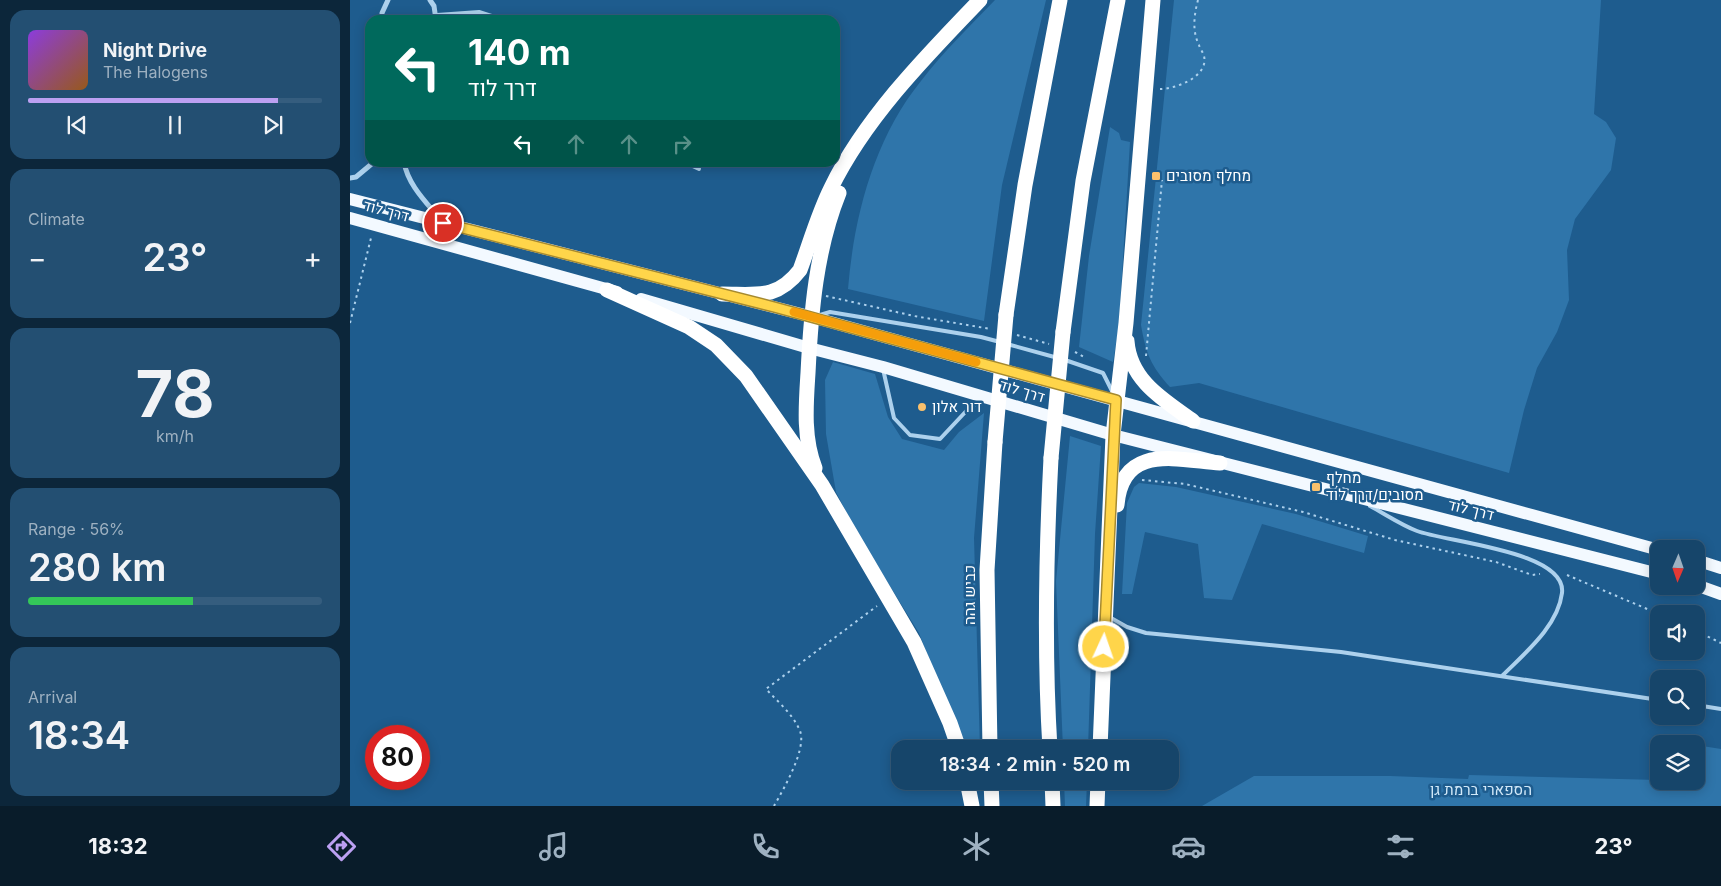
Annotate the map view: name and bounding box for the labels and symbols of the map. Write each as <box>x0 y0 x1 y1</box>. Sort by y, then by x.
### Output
place label: מחלף מסובים <box>1166 166 1251 185</box>
marker: מחלף מסובים <box>1150 170 1162 182</box>
street label: דרך לוד <box>361 195 411 226</box>
pin <box>422 202 464 244</box>
street label: דרך לוד <box>997 375 1047 406</box>
place label: דור אלון <box>932 397 982 416</box>
marker: דור אלון <box>916 401 928 413</box>
place label: מחלף מסובים/דרך לוד <box>1326 468 1424 504</box>
marker: מחלף מסובים/דרך לוד <box>1310 481 1322 493</box>
street label: דרך לוד <box>1446 495 1496 524</box>
north arrow <box>1650 540 1705 595</box>
street label: כביש גהה <box>960 565 979 625</box>
position arrow <box>1077 620 1129 672</box>
speed limit sign: 80 <box>365 725 430 790</box>
park label: הספארי ברמת גן <box>1430 780 1532 799</box>

